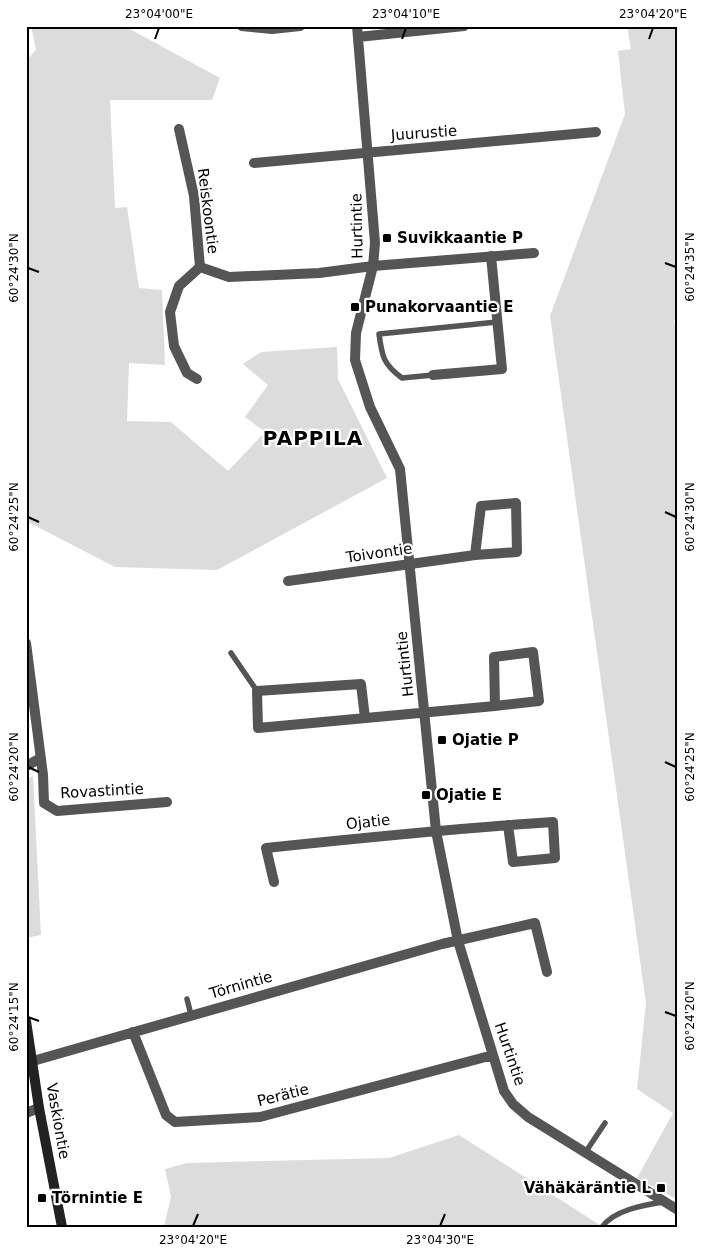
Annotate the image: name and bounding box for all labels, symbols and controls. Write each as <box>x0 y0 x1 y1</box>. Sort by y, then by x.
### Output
text: 23°04'00"E <box>125 7 193 21</box>
text: 23°04'10"E <box>372 7 440 21</box>
text: 23°04'20"E <box>619 7 687 21</box>
street label: Juurustie <box>389 122 458 144</box>
street label: Reiskoontie <box>194 167 222 255</box>
street label: Hurtintie <box>347 193 367 259</box>
place label: Suvikkaantie P <box>397 229 523 247</box>
marker: Suvikkaantie P <box>381 232 393 244</box>
text: 60°24'35"N <box>683 232 697 302</box>
text: 60°24'30"N <box>7 233 21 303</box>
place label: Punakorvaantie E <box>365 298 513 316</box>
marker: Punakorvaantie E <box>349 301 361 313</box>
district label: PAPPILA <box>263 426 363 450</box>
text: 60°24'25"N <box>7 482 21 552</box>
text: 60°24'30"N <box>683 482 697 552</box>
street label: Toivontie <box>344 539 413 567</box>
street label: Hurtintie <box>393 630 417 698</box>
place label: Ojatie P <box>452 731 519 749</box>
text: 60°24'20"N <box>7 732 21 802</box>
text: 60°24'25"N <box>683 732 697 802</box>
marker: Ojatie P <box>436 734 448 746</box>
street label: Rovastintie <box>60 780 144 802</box>
place label: Ojatie E <box>436 786 502 804</box>
marker: Ojatie E <box>420 789 432 801</box>
street label: Ojatie <box>345 811 391 833</box>
street label: Törnintie <box>206 967 275 1003</box>
text: 60°24'20"N <box>683 981 697 1051</box>
text: 60°24'15"N <box>7 982 21 1052</box>
street label: Hurtintie <box>491 1020 529 1088</box>
street label: Perätie <box>255 1080 311 1110</box>
street label: Vaskiontie <box>42 1082 74 1160</box>
place label: Vähäkäräntie L <box>524 1179 651 1197</box>
marker: Vähäkäräntie L <box>655 1182 667 1194</box>
place label: Törnintie E <box>52 1189 143 1207</box>
marker: Törnintie E <box>36 1192 48 1204</box>
text: 23°04'20"E <box>159 1233 227 1247</box>
text: 23°04'30"E <box>406 1233 474 1247</box>

